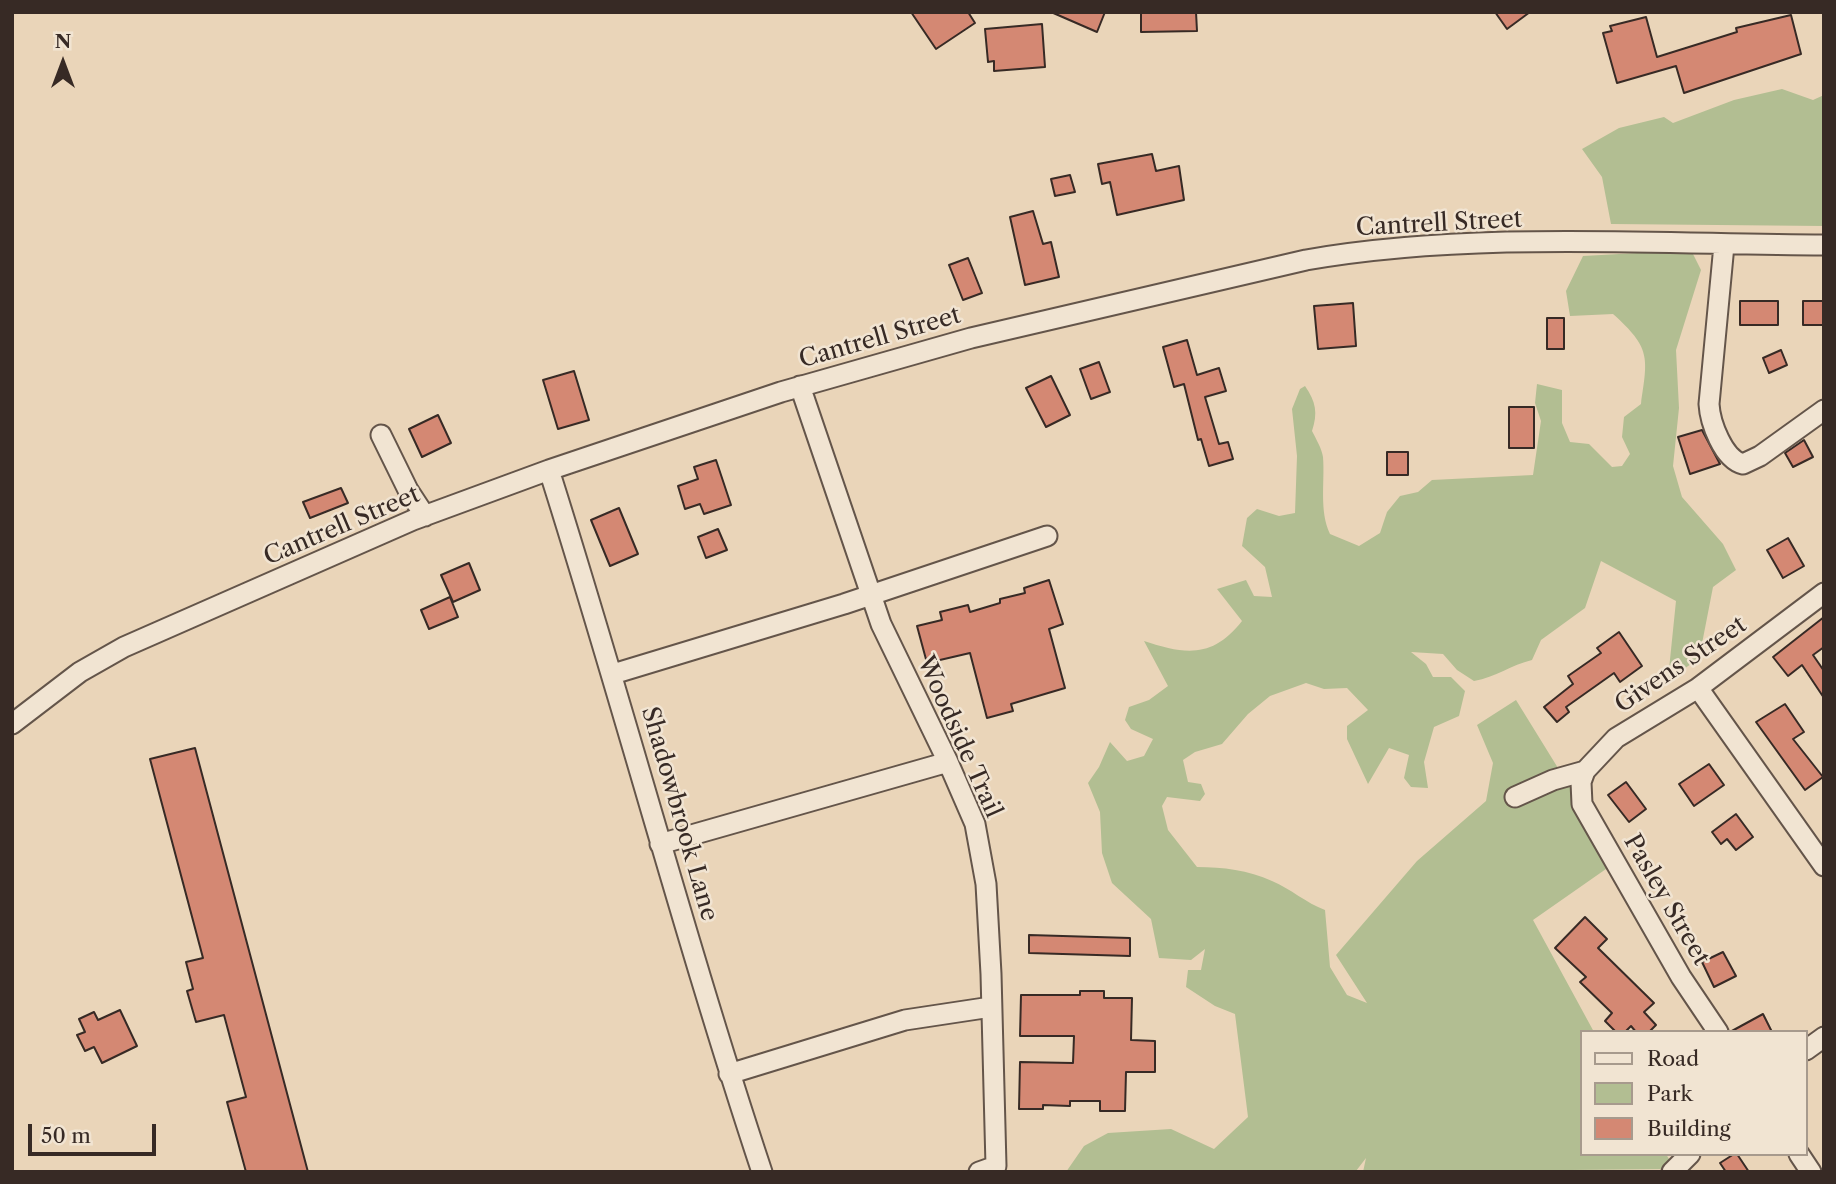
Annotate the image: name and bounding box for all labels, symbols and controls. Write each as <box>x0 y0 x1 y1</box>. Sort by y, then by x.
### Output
north arrow <box>28 28 98 98</box>
text: N <box>55 30 71 53</box>
street label: Cantrell Street <box>1355 205 1523 243</box>
street label: Cantrell Street <box>796 301 964 375</box>
street label: Cantrell Street <box>260 480 424 572</box>
street label: Givens Street <box>1610 611 1752 719</box>
street label: Woodside Trail <box>910 652 1008 822</box>
street label: Shadowbrook Lane <box>635 704 723 924</box>
street label: Pasley Street <box>1617 829 1715 971</box>
legend <box>1580 1030 1808 1156</box>
text: Road <box>1647 1046 1699 1071</box>
text: Park <box>1647 1081 1693 1106</box>
scale bar <box>32 1110 159 1154</box>
text: Building <box>1647 1116 1731 1141</box>
text: 50 m <box>41 1123 91 1148</box>

